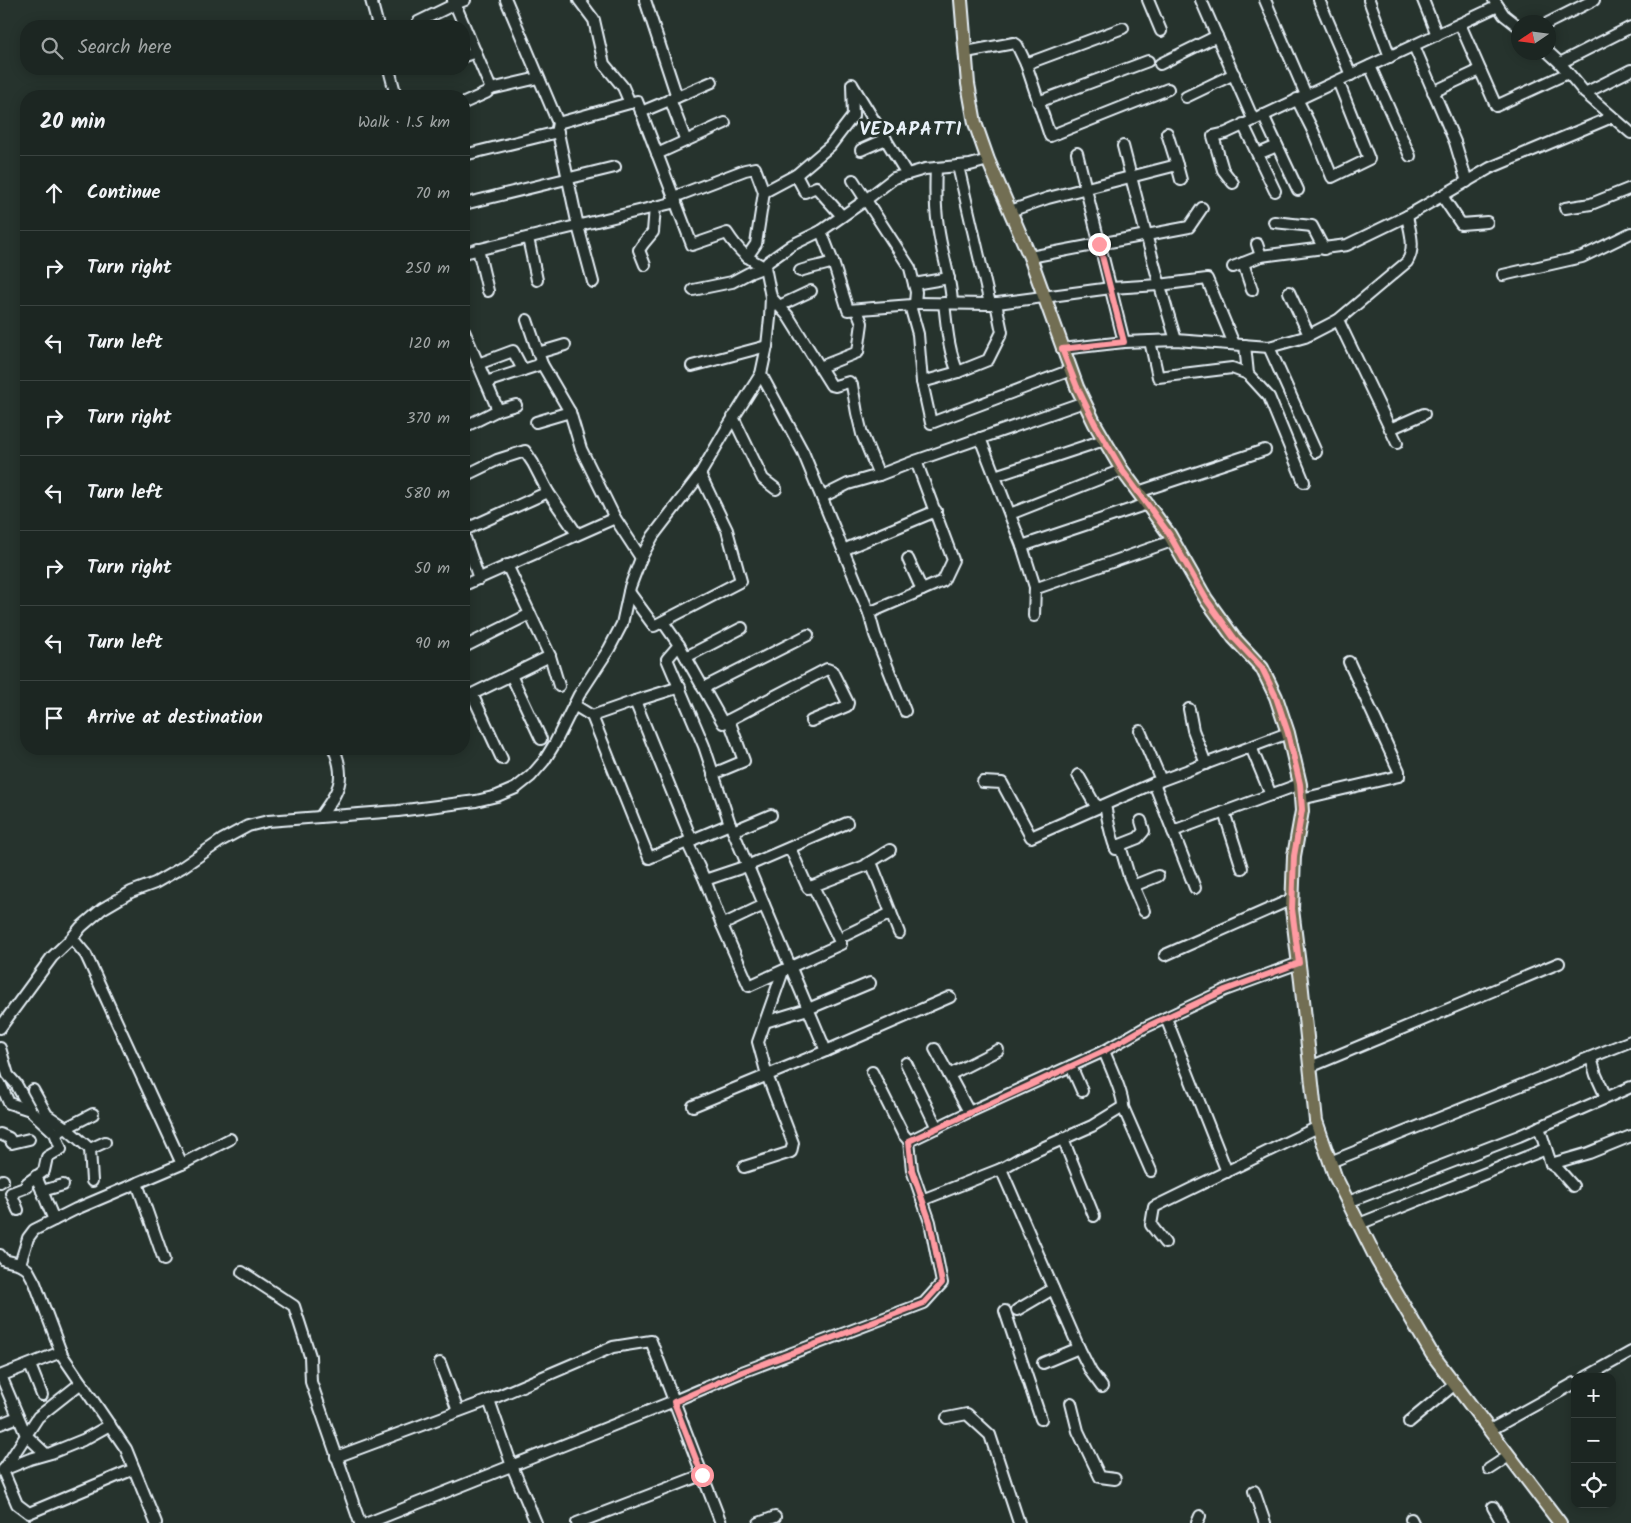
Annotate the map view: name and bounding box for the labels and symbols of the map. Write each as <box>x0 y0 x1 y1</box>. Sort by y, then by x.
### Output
north arrow <box>1511 15 1556 60</box>
district label: VEDAPATTI <box>859 115 963 145</box>
route end <box>1088 233 1111 256</box>
route start <box>691 1464 714 1487</box>

